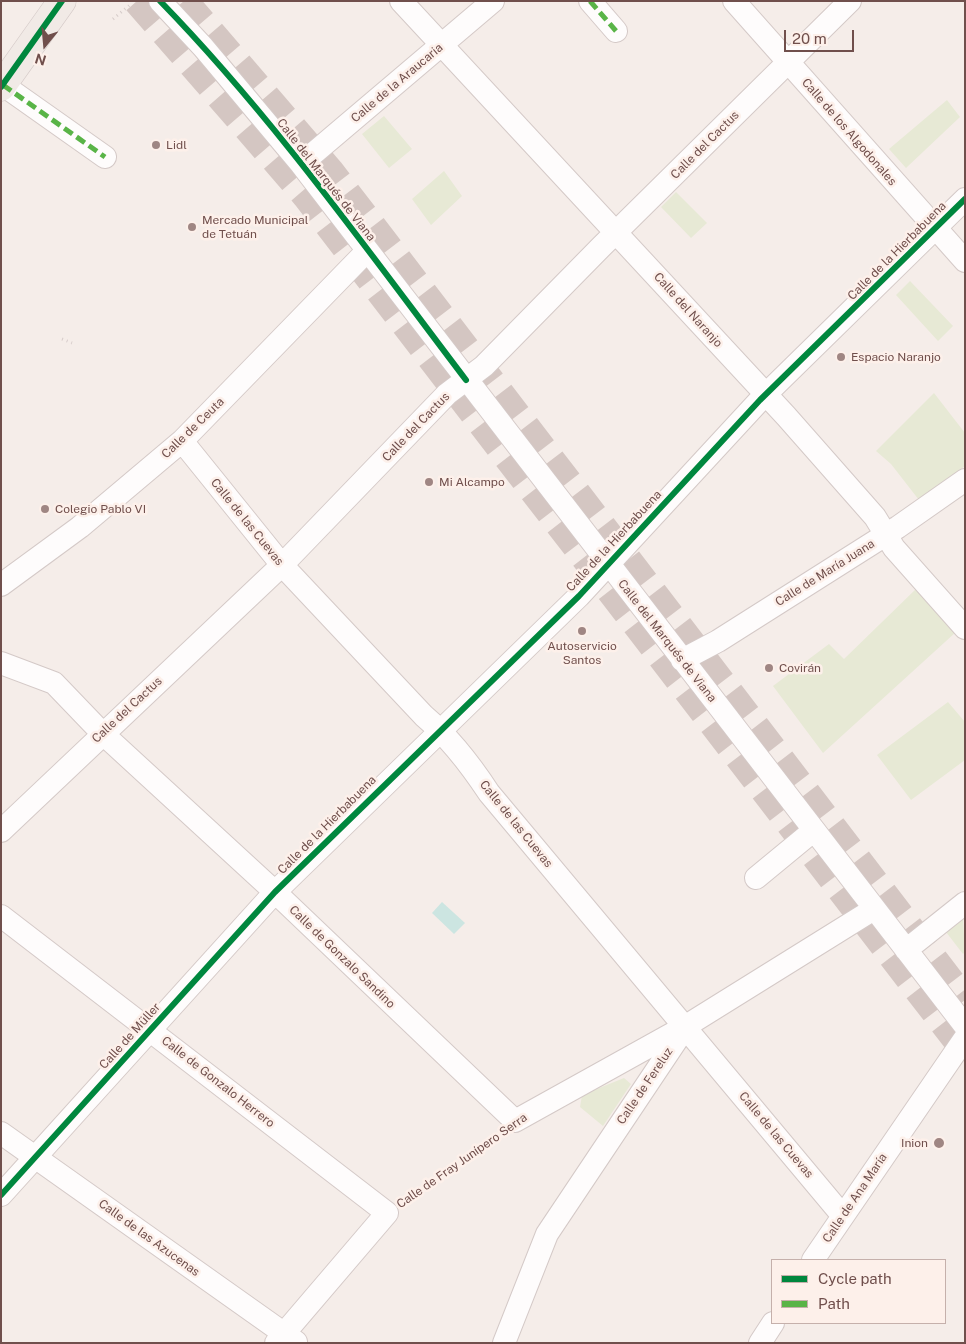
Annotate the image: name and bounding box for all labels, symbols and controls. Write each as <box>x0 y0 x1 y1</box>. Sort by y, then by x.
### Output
north arrow <box>20 20 70 70</box>
scale bar <box>786 20 856 52</box>
text: 20 m <box>792 30 827 47</box>
street label: Calle de la Araucaria <box>348 40 446 126</box>
text: N <box>33 50 48 69</box>
street label: Calle de los Algodonales <box>799 75 899 189</box>
street label: Calle del Cactus <box>668 108 742 182</box>
street label: Calle del Marqués de Viana <box>274 116 378 244</box>
place label: Lidl <box>166 138 187 152</box>
marker: Lidl <box>150 139 162 151</box>
street label: Calle de la Hierbabuena <box>845 199 949 303</box>
place label: Mercado Municipal de Tetuán <box>202 213 308 241</box>
marker: Mercado Municipal de Tetuán <box>186 221 198 233</box>
street label: Calle del Naranjo <box>651 270 725 350</box>
place label: Espacio Naranjo <box>851 350 941 364</box>
marker: Espacio Naranjo <box>835 351 847 363</box>
street label: Calle del Cactus <box>379 389 453 465</box>
street label: Calle de Ceuta <box>159 395 227 461</box>
place label: Mi Alcampo <box>439 475 505 489</box>
street label: Calle de las Cuevas <box>207 476 287 568</box>
marker: Mi Alcampo <box>423 476 435 488</box>
street label: Calle de la Hierbabuena <box>563 487 665 595</box>
place label: Colegio Pablo VI <box>55 502 146 516</box>
marker: Colegio Pablo VI <box>39 503 51 515</box>
street label: Calle de María Juana <box>773 537 877 609</box>
street label: Calle del Marqués de Viana <box>615 577 719 705</box>
marker: Autoservicio Santos <box>576 625 588 637</box>
place label: Autoservicio Santos <box>547 639 617 667</box>
place label: Covirán <box>779 661 821 675</box>
marker: Covirán <box>763 662 775 674</box>
street label: Calle del Cactus <box>89 674 165 746</box>
street label: Calle de la Hierbabuena <box>275 773 379 877</box>
street label: Calle de las Cuevas <box>476 778 556 870</box>
street label: Calle de Gonzalo Sandino <box>286 903 398 1011</box>
street label: Calle de Müller <box>96 1000 164 1072</box>
street label: Calle de Gonzalo Herrero <box>159 1033 277 1131</box>
street label: Calle de Fereluz <box>614 1045 676 1127</box>
street label: Calle de las Cuevas <box>736 1089 816 1181</box>
street label: Calle de Fray Junípero Serra <box>394 1110 530 1212</box>
place label: Inion <box>901 1136 928 1150</box>
marker: Inion <box>932 1136 946 1150</box>
street label: Calle de Ana María <box>820 1151 890 1245</box>
street label: Calle de las Azucenas <box>96 1196 202 1280</box>
legend <box>771 1259 946 1324</box>
text: Cycle path <box>818 1270 892 1287</box>
text: Path <box>818 1295 850 1312</box>

